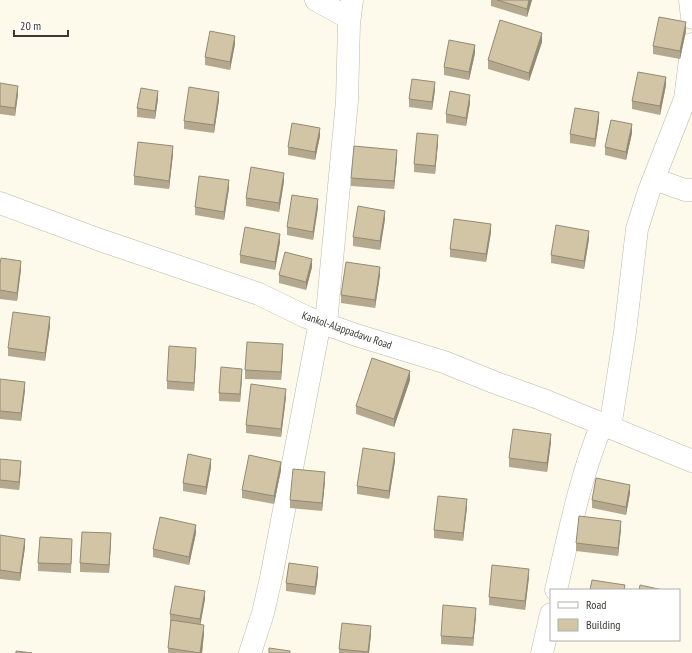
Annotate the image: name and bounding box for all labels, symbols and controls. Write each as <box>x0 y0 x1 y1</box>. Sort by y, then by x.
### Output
scale bar <box>14 12 68 38</box>
text: 20 m <box>20 18 41 33</box>
street label: Kankol-Alappadavu Road <box>300 308 394 352</box>
legend <box>550 589 680 641</box>
text: Road <box>586 597 606 612</box>
text: Building <box>586 617 621 632</box>

